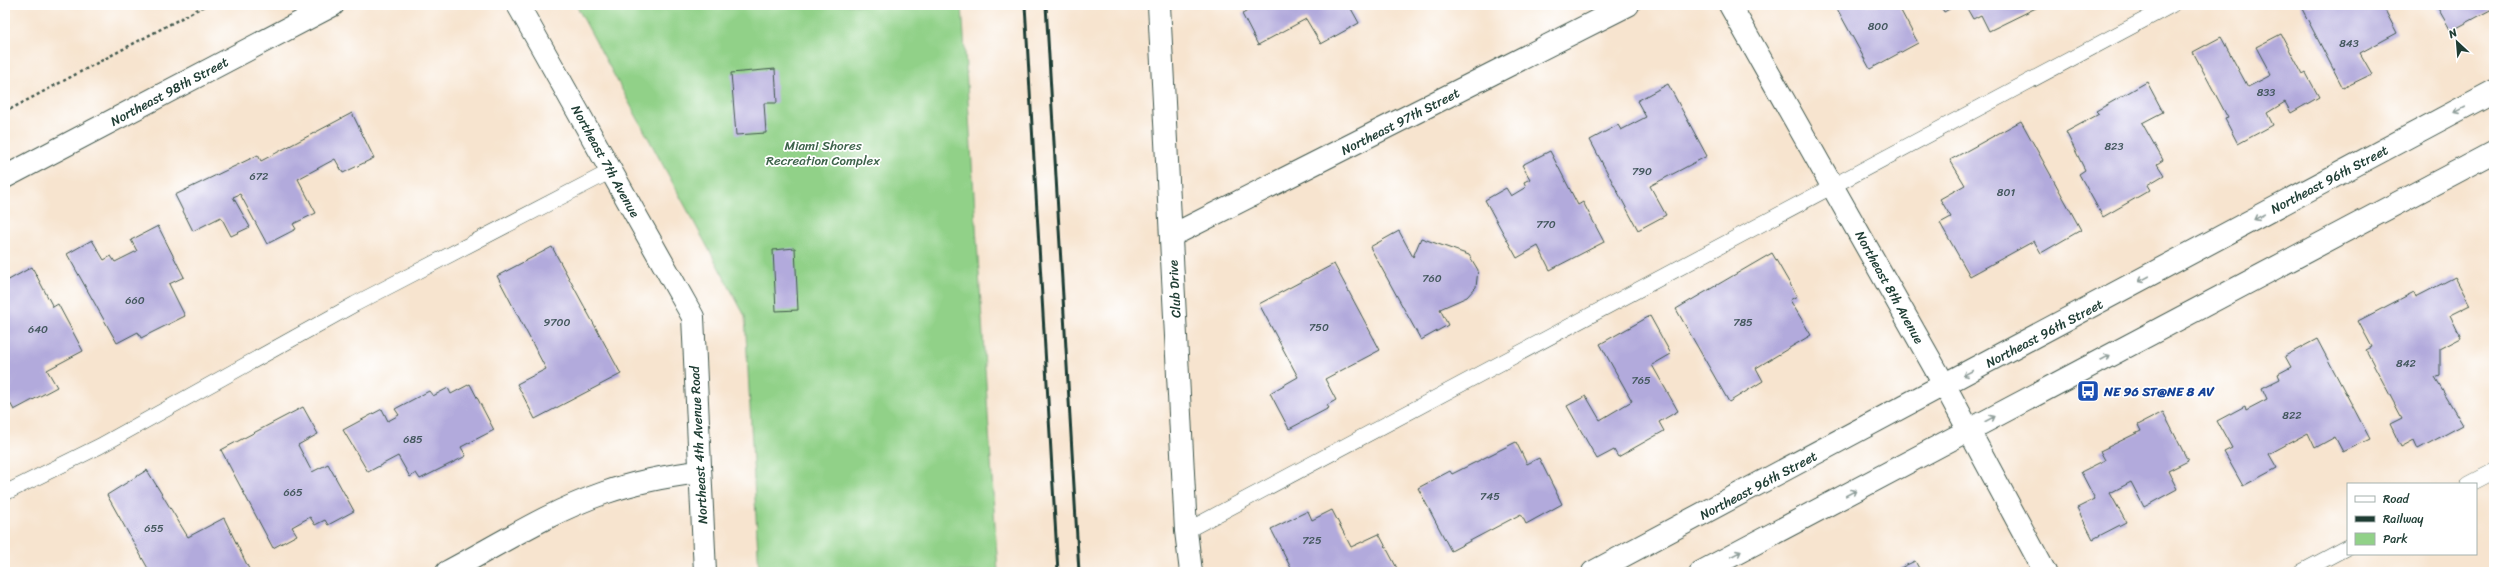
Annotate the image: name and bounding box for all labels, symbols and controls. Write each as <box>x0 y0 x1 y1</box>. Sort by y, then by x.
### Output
house number: 800 <box>1868 17 1888 36</box>
north arrow <box>2437 22 2477 62</box>
text: N <box>2444 23 2461 44</box>
house number: 843 <box>2339 34 2359 53</box>
street label: Northeast 98th Street <box>106 50 233 132</box>
street label: Northeast 97th Street <box>1337 81 1464 161</box>
house number: 833 <box>2257 83 2275 102</box>
street label: Northeast 7th Avenue <box>565 101 646 222</box>
one-way arrow <box>2454 106 2466 114</box>
park label: Miami Shores Recreation Complex <box>766 134 880 172</box>
house number: 823 <box>2104 137 2124 156</box>
street label: Northeast 96th Street <box>2266 138 2393 220</box>
house number: 790 <box>1632 162 1652 181</box>
house number: 672 <box>250 167 269 186</box>
house number: 801 <box>1997 183 2015 202</box>
one-way arrow <box>2253 214 2265 222</box>
house number: 770 <box>1536 215 1556 234</box>
street label: Northeast 8th Avenue <box>1849 226 1930 348</box>
street label: Club Drive <box>1161 259 1188 319</box>
house number: 760 <box>1422 269 1442 288</box>
one-way arrow <box>2138 276 2150 283</box>
house number: 660 <box>125 291 145 310</box>
street label: Northeast 96th Street <box>1981 292 2108 374</box>
house number: 9700 <box>544 313 571 332</box>
house number: 785 <box>1733 313 1753 332</box>
house number: 750 <box>1309 318 1329 337</box>
house number: 640 <box>28 320 48 339</box>
one-way arrow <box>2099 354 2111 361</box>
house number: 842 <box>2396 354 2417 373</box>
street label: Northeast 4th Avenue Road <box>683 364 714 524</box>
one-way arrow <box>1962 370 1974 378</box>
house number: 765 <box>1631 371 1651 390</box>
bus stop icon: NE 96 ST@NE 8 AV <box>2075 378 2101 404</box>
place label: NE 96 ST@NE 8 AV <box>2103 380 2215 403</box>
house number: 822 <box>2282 406 2302 425</box>
one-way arrow <box>1984 415 1996 422</box>
house number: 685 <box>403 430 423 449</box>
street label: Northeast 96th Street <box>1695 444 1822 526</box>
house number: 665 <box>283 483 303 502</box>
legend <box>2347 483 2477 555</box>
house number: 745 <box>1480 487 1500 506</box>
text: Road <box>2383 488 2410 510</box>
one-way arrow <box>1845 489 1857 496</box>
text: Railway <box>2383 508 2424 530</box>
house number: 655 <box>144 519 164 538</box>
text: Park <box>2383 528 2408 550</box>
house number: 725 <box>1302 531 1322 550</box>
one-way arrow <box>1730 549 1742 557</box>

